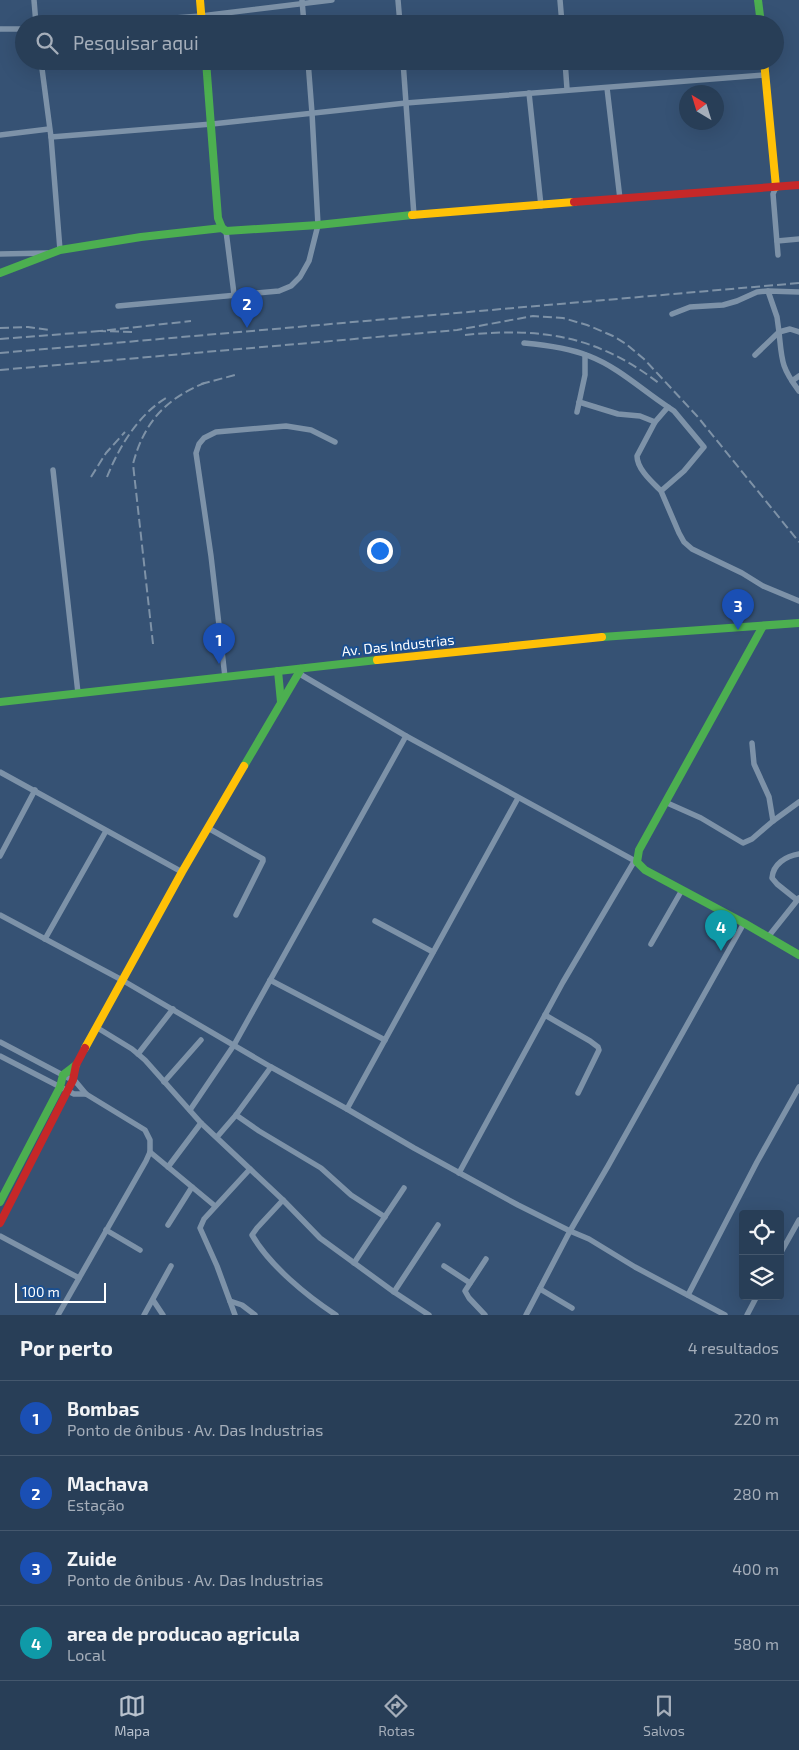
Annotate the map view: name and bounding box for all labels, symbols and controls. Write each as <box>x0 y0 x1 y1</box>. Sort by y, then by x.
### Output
search box <box>15 15 784 70</box>
icon: search <box>33 29 61 57</box>
text: Pesquisar aqui <box>73 31 199 54</box>
north arrow <box>679 85 724 130</box>
pin: 2 <box>231 287 263 328</box>
your location <box>367 538 393 564</box>
pin: 3 <box>722 589 754 630</box>
pin: 1 <box>203 623 235 664</box>
street label: Av. Das Industrias <box>341 631 455 659</box>
pin: 4 <box>705 910 737 951</box>
map controls <box>739 1210 784 1300</box>
button: locate <box>739 1210 784 1255</box>
button: layers <box>739 1255 784 1300</box>
scale bar <box>15 1280 106 1303</box>
text: 100 m <box>22 1283 60 1300</box>
text: Por perto <box>20 1335 113 1360</box>
text: 4 resultados <box>688 1338 779 1357</box>
text: Bombas <box>67 1397 139 1420</box>
text: 1 <box>33 1409 39 1428</box>
text: 220 m <box>734 1409 779 1428</box>
text: Ponto de ônibus · Av. Das Industrias <box>67 1420 323 1439</box>
text: Machava <box>67 1472 149 1495</box>
text: 2 <box>31 1484 41 1503</box>
text: 280 m <box>733 1484 779 1503</box>
text: Estação <box>67 1495 125 1514</box>
text: Zuide <box>67 1547 117 1570</box>
text: 3 <box>31 1559 41 1578</box>
text: 400 m <box>732 1559 779 1578</box>
text: Ponto de ônibus · Av. Das Industrias <box>67 1570 323 1589</box>
text: area de producao agricula <box>67 1622 300 1645</box>
text: 4 <box>31 1634 41 1653</box>
text: 580 m <box>733 1634 779 1653</box>
text: Local <box>67 1645 106 1664</box>
tab: Mapa <box>114 1692 150 1739</box>
tab: Rotas <box>378 1692 415 1739</box>
tab: Salvos <box>643 1692 685 1739</box>

